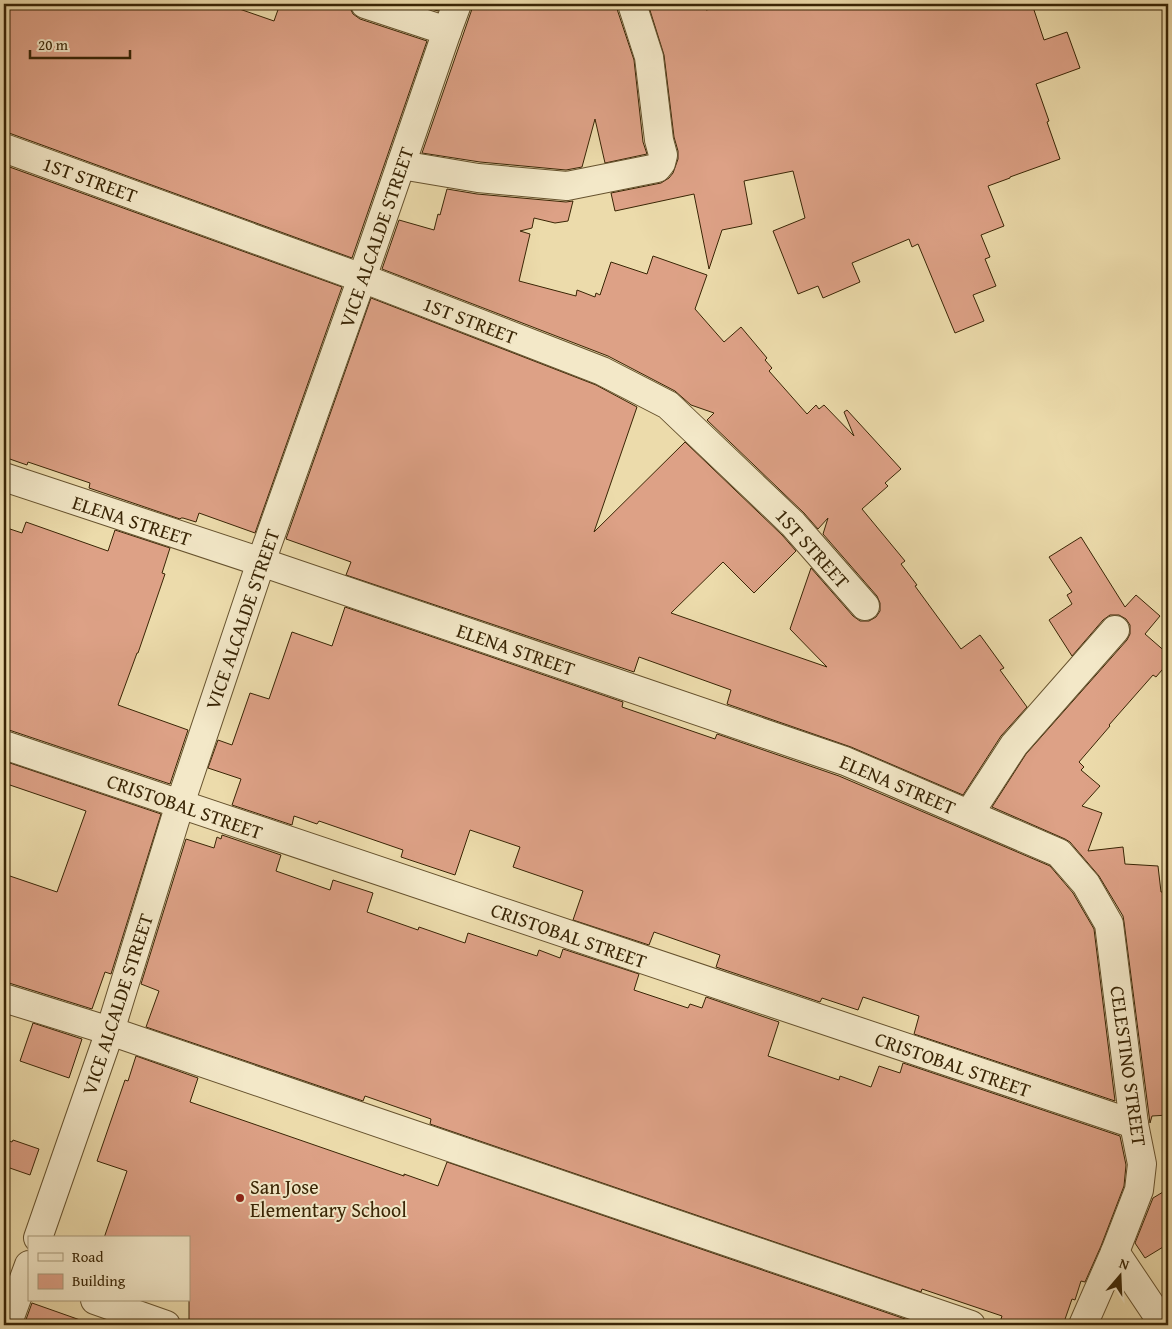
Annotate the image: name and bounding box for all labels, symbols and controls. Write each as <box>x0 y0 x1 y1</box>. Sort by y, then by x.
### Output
scale bar <box>30 28 130 60</box>
text: 20 m <box>38 34 69 55</box>
street label: VICE ALCALDE STREET <box>331 143 421 331</box>
street label: 1ST STREET <box>39 148 141 210</box>
street label: 1ST STREET <box>419 289 521 351</box>
street label: ELENA STREET <box>69 487 195 553</box>
street label: 1ST STREET <box>769 502 857 594</box>
street label: VICE ALCALDE STREET <box>197 525 287 713</box>
street label: ELENA STREET <box>453 615 579 683</box>
street label: ELENA STREET <box>835 747 961 821</box>
street label: CRISTOBAL STREET <box>103 766 267 846</box>
street label: CRISTOBAL STREET <box>487 895 651 975</box>
street label: VICE ALCALDE STREET <box>74 910 160 1098</box>
street label: CELESTINO STREET <box>1103 984 1155 1148</box>
street label: CRISTOBAL STREET <box>871 1024 1035 1104</box>
place label: San Jose Elementary School <box>250 1172 407 1224</box>
marker: San Jose Elementary School <box>234 1192 246 1204</box>
legend <box>28 1236 190 1302</box>
text: Road <box>72 1246 103 1267</box>
north arrow <box>1094 1252 1144 1302</box>
text: N <box>1117 1253 1133 1275</box>
text: Building <box>72 1270 126 1291</box>

